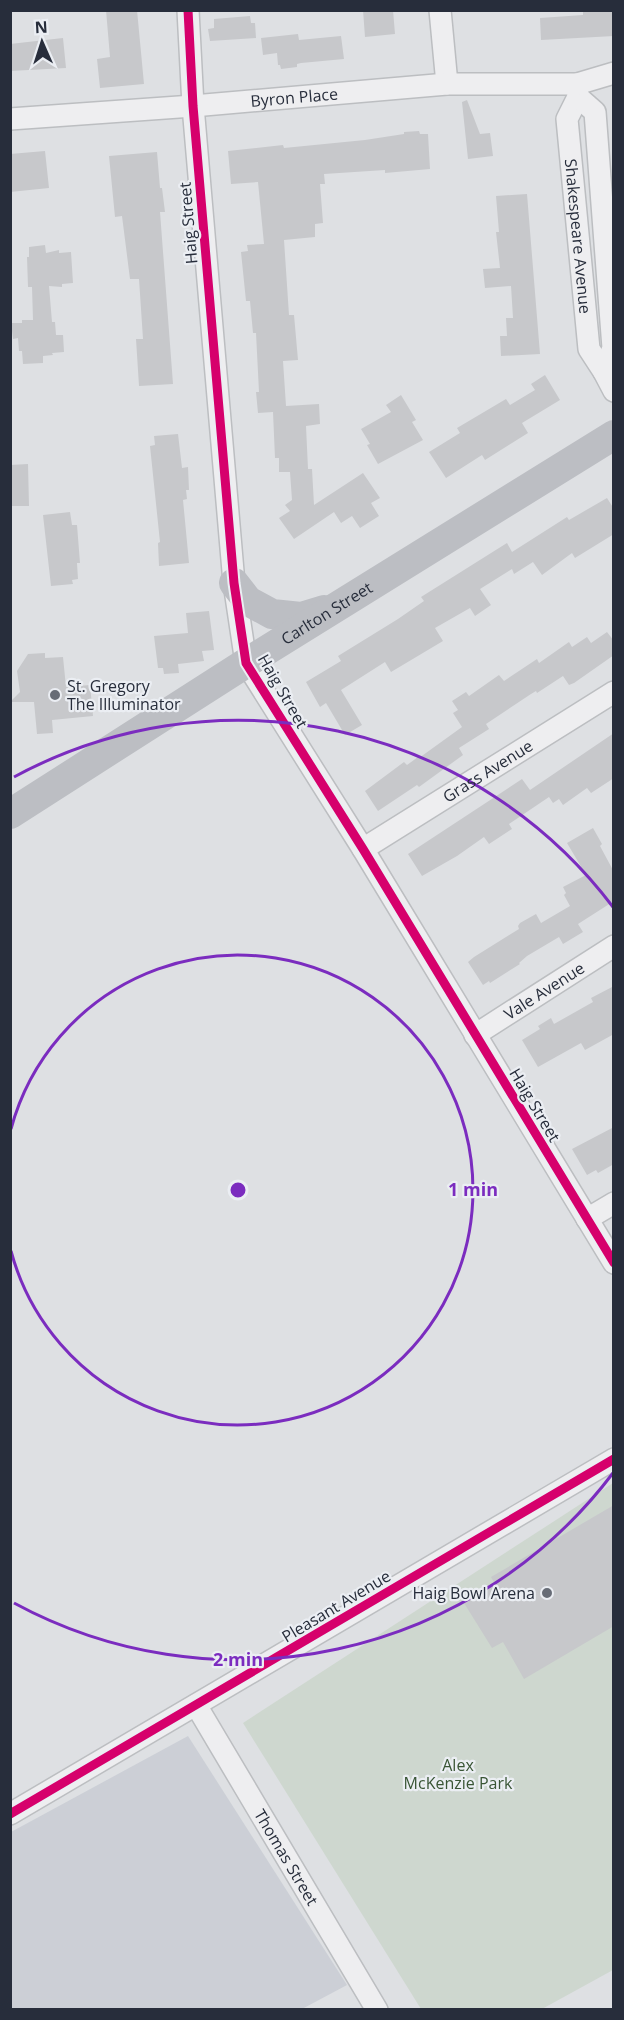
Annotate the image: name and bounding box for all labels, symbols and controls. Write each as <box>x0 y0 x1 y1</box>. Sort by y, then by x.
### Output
north arrow <box>12 12 72 72</box>
text: N <box>34 16 48 38</box>
street label: Byron Place <box>250 82 339 112</box>
street label: Shakespeare Avenue <box>560 158 597 315</box>
street label: Haig Street <box>173 181 203 265</box>
street label: Carlton Street <box>277 576 377 650</box>
street label: Haig Street <box>253 650 313 732</box>
place label: St. Gregory The Illuminator <box>67 675 181 715</box>
marker: St. Gregory The Illuminator <box>48 688 62 702</box>
street label: Grass Avenue <box>438 735 537 807</box>
street label: Vale Avenue <box>500 957 588 1025</box>
street label: Haig Street <box>504 1064 566 1146</box>
text: 1 min <box>448 1177 498 1201</box>
centre of rings <box>228 1180 248 1200</box>
street label: Pleasant Avenue <box>277 1565 395 1647</box>
place label: Haig Bowl Arena <box>413 1582 535 1604</box>
marker: Haig Bowl Arena <box>540 1586 554 1600</box>
text: 2 min <box>213 1647 263 1671</box>
park label: Alex McKenzie Park <box>404 1754 513 1794</box>
street label: Thomas Street <box>249 1805 324 1910</box>

